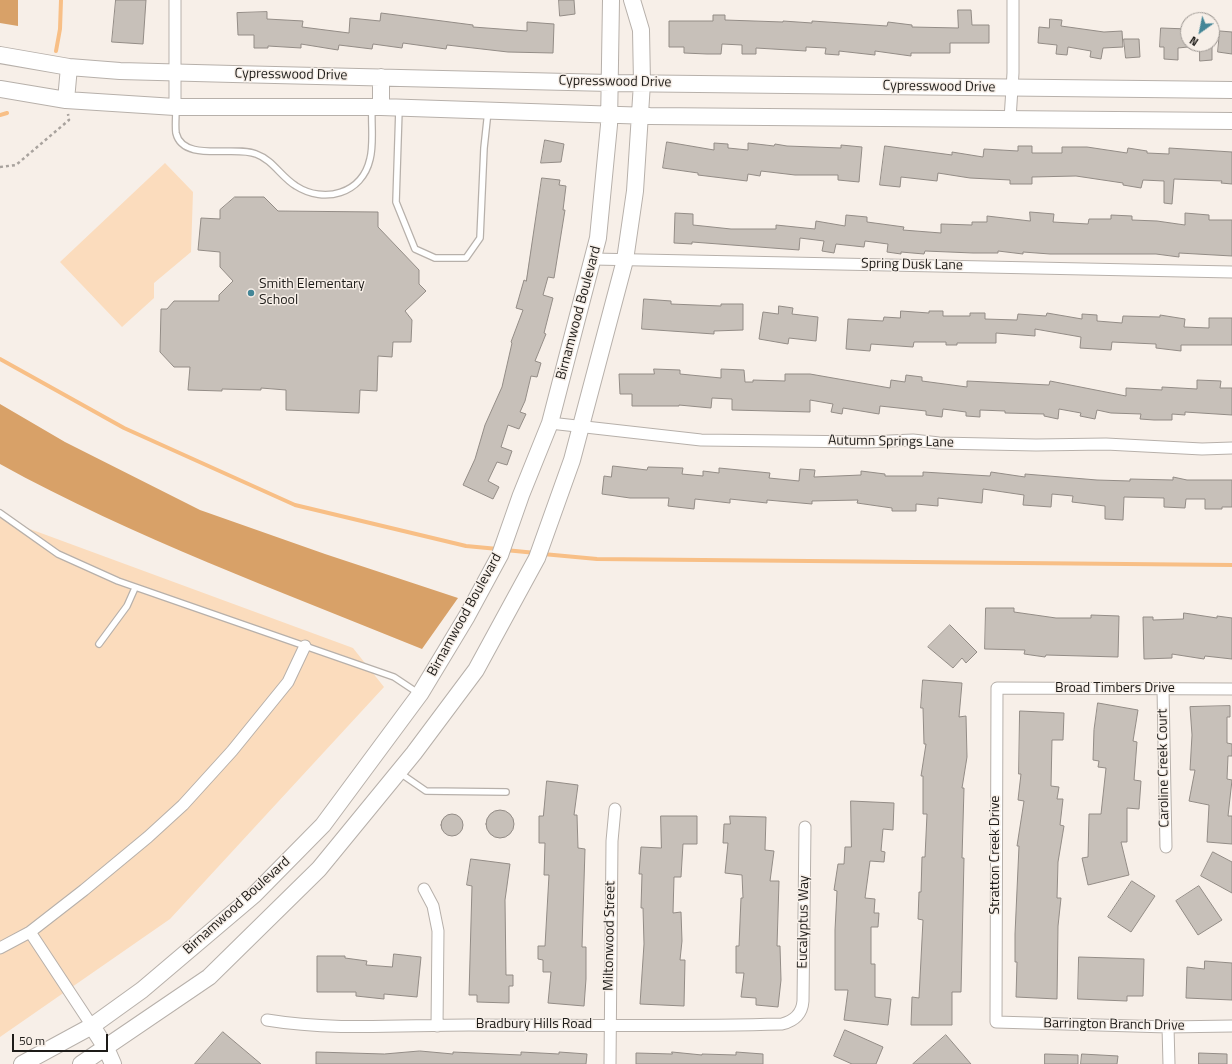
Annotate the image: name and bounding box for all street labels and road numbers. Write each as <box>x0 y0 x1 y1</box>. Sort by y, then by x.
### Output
street label: Cypresswood Drive <box>234 66 348 84</box>
street label: Cypresswood Drive <box>558 73 672 91</box>
street label: Cypresswood Drive <box>882 78 996 96</box>
street label: Birnamwood Boulevard <box>553 244 605 382</box>
street label: Spring Dusk Lane <box>861 256 963 274</box>
street label: Autumn Springs Lane <box>828 433 954 451</box>
street label: Birnamwood Boulevard <box>424 551 506 679</box>
street label: Broad Timbers Drive <box>1055 681 1175 697</box>
street label: Caroline Creek Court <box>1155 708 1173 828</box>
street label: Stratton Creek Drive <box>988 796 1004 914</box>
street label: Birnamwood Boulevard <box>180 854 294 958</box>
street label: Eucalyptus Way <box>795 875 813 969</box>
street label: Miltonwood Street <box>601 881 619 991</box>
street label: Barrington Branch Drive <box>1043 1015 1185 1035</box>
street label: Bradbury Hills Road <box>476 1017 592 1033</box>

